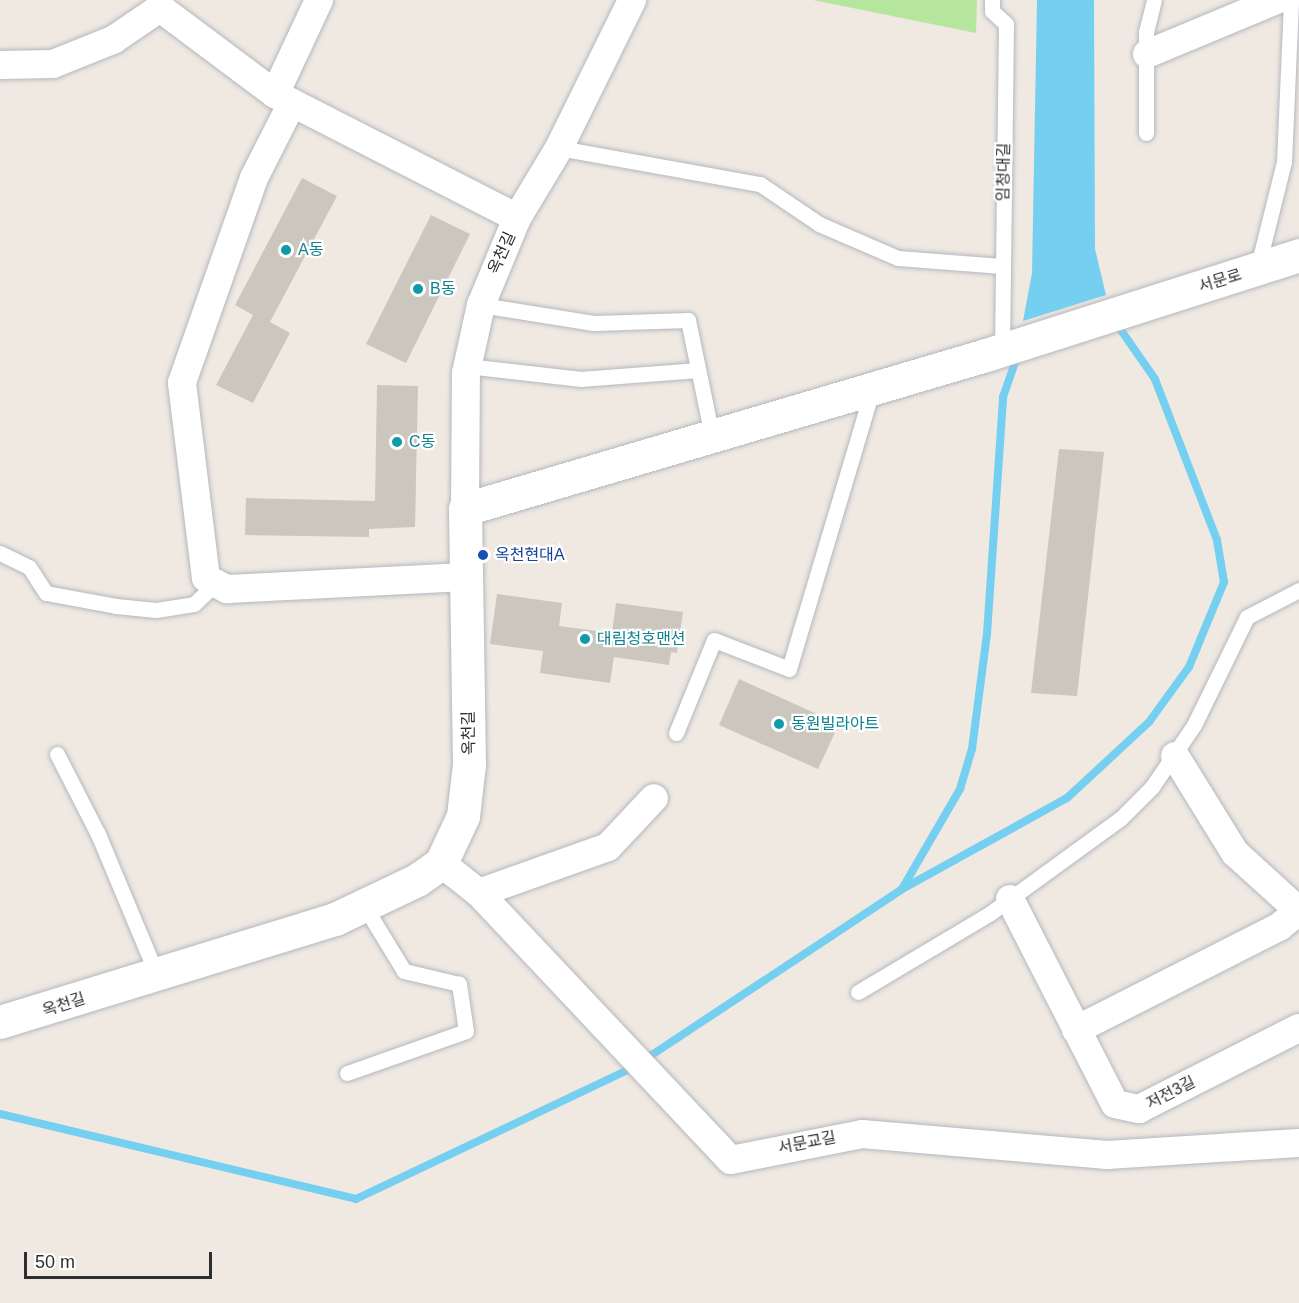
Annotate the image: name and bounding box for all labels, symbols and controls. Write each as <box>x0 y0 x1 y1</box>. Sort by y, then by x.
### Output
street label: 임청대길 <box>994 142 1014 202</box>
street label: 옥천길 <box>484 229 520 277</box>
place label: A동 <box>298 240 323 260</box>
marker: A동 <box>279 243 293 257</box>
street label: 서문로 <box>1196 265 1244 297</box>
place label: B동 <box>430 279 455 299</box>
marker: B동 <box>411 282 425 296</box>
place label: C동 <box>409 432 435 452</box>
marker: C동 <box>390 435 404 449</box>
place label: 옥천현대A <box>495 545 565 565</box>
marker: 옥천현대A <box>476 548 490 562</box>
place label: 대림청호맨션 <box>597 629 685 649</box>
marker: 대림청호맨션 <box>578 632 592 646</box>
street label: 옥천길 <box>459 711 479 755</box>
place label: 동원빌라아트 <box>791 714 879 734</box>
marker: 동원빌라아트 <box>772 717 786 731</box>
street label: 옥천길 <box>40 989 88 1021</box>
street label: 저전3길 <box>1143 1072 1199 1114</box>
street label: 서문교길 <box>776 1128 838 1158</box>
scale bar <box>27 1240 214 1278</box>
text: 50 m <box>35 1252 75 1272</box>

